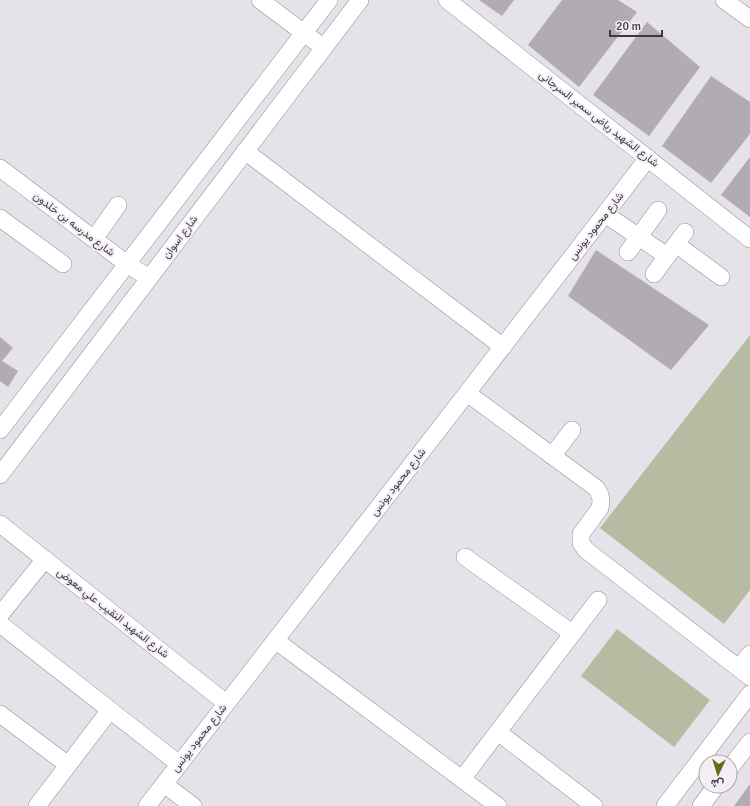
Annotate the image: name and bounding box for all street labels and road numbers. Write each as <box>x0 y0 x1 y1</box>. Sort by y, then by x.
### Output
street label: شارع الشهيد رياض سمير السرجانى <box>536 68 662 171</box>
street label: شارع مدرسه بن خلدون <box>30 189 118 260</box>
street label: شارع محمود يونس <box>565 189 627 263</box>
street label: شارع اسوان <box>160 213 201 262</box>
street label: شارع محمود يونس <box>367 445 429 519</box>
street label: شارع الشهيد النقيب علي معوض <box>53 565 172 663</box>
street label: شارع محمود يونس <box>168 701 230 775</box>

